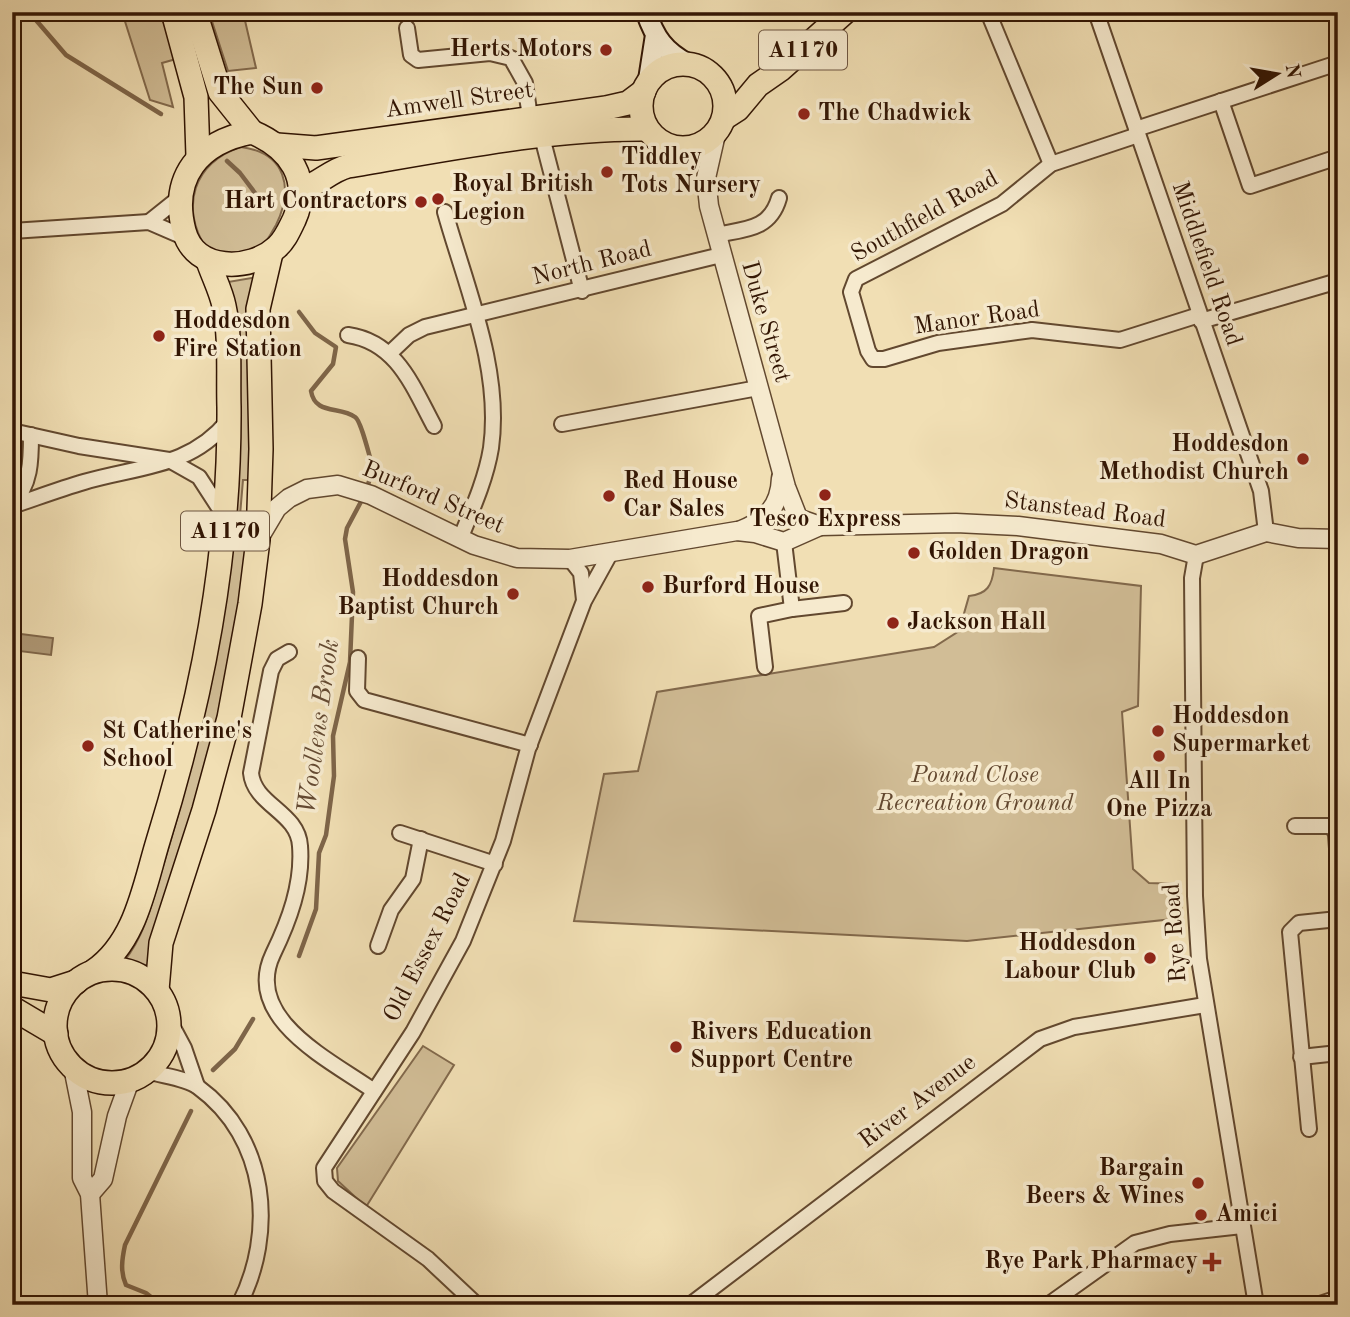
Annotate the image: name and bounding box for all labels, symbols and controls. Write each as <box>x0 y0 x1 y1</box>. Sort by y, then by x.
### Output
road number: A1170 <box>759 31 847 70</box>
place label: Herts Motors <box>450 38 592 62</box>
north arrow <box>1242 38 1312 108</box>
marker: Herts Motors <box>598 42 614 58</box>
text: N <box>1281 62 1302 81</box>
place label: The Sun <box>213 76 303 100</box>
street label: Amwell Street <box>383 79 535 123</box>
marker: The Sun <box>309 80 325 96</box>
place label: The Chadwick <box>818 102 971 126</box>
marker: The Chadwick <box>796 106 812 122</box>
place label: Tiddley Tots Nursery <box>621 146 761 198</box>
marker: Tiddley Tots Nursery <box>599 164 615 180</box>
street label: Southfield Road <box>847 167 1003 267</box>
place label: Royal British Legion <box>452 173 594 225</box>
street label: Middlefield Road <box>1167 179 1245 349</box>
place label: Hart Contractors <box>224 190 407 214</box>
marker: Royal British Legion <box>430 191 446 207</box>
marker: Hart Contractors <box>413 194 429 210</box>
street label: North Road <box>530 238 654 290</box>
street label: Duke Street <box>736 258 794 386</box>
street label: Manor Road <box>913 298 1041 340</box>
place label: Hoddesdon Fire Station <box>173 310 302 362</box>
marker: Hoddesdon Fire Station <box>151 328 167 344</box>
place label: Hoddesdon Methodist Church <box>1099 433 1289 485</box>
marker: Hoddesdon Methodist Church <box>1295 451 1311 467</box>
street label: Burford Street <box>358 457 508 539</box>
place label: Red House Car Sales <box>623 470 738 522</box>
marker: Tesco Express <box>817 487 833 503</box>
marker: Red House Car Sales <box>601 488 617 504</box>
street label: Stanstead Road <box>1003 489 1167 533</box>
place label: Tesco Express <box>749 508 901 532</box>
road number: A1170 <box>181 512 269 551</box>
place label: Golden Dragon <box>928 541 1089 565</box>
marker: Golden Dragon <box>906 545 922 561</box>
place label: Hoddesdon Baptist Church <box>338 568 499 620</box>
place label: Burford House <box>662 575 820 599</box>
marker: Burford House <box>640 579 656 595</box>
marker: Hoddesdon Baptist Church <box>505 586 521 602</box>
place label: Jackson Hall <box>907 611 1046 635</box>
marker: Jackson Hall <box>885 615 901 631</box>
water label: Woollens Brook <box>294 638 344 816</box>
place label: Hoddesdon Supermarket <box>1172 705 1310 757</box>
place label: St Catherine's School <box>102 720 252 772</box>
marker: Hoddesdon Supermarket <box>1150 723 1166 739</box>
marker: St Catherine's School <box>80 738 96 754</box>
marker: All In One Pizza <box>1151 748 1167 764</box>
park label: Pound Close Recreation Ground <box>876 764 1074 816</box>
place label: All In One Pizza <box>1106 770 1212 822</box>
street label: Old Essex Road <box>380 870 476 1026</box>
street label: Rye Road <box>1161 882 1191 984</box>
place label: Hoddesdon Labour Club <box>1004 932 1136 984</box>
marker: Hoddesdon Labour Club <box>1142 950 1158 966</box>
place label: Rivers Education Support Centre <box>690 1021 872 1073</box>
marker: Rivers Education Support Centre <box>668 1039 684 1055</box>
street label: River Avenue <box>855 1051 981 1153</box>
place label: Bargain Beers & Wines <box>1025 1157 1184 1209</box>
marker: Bargain Beers & Wines <box>1190 1175 1206 1191</box>
place label: Amici <box>1215 1203 1278 1227</box>
marker: Amici <box>1193 1207 1209 1223</box>
place label: Rye Park Pharmacy <box>984 1250 1198 1274</box>
marker: Rye Park Pharmacy <box>1204 1254 1220 1270</box>

